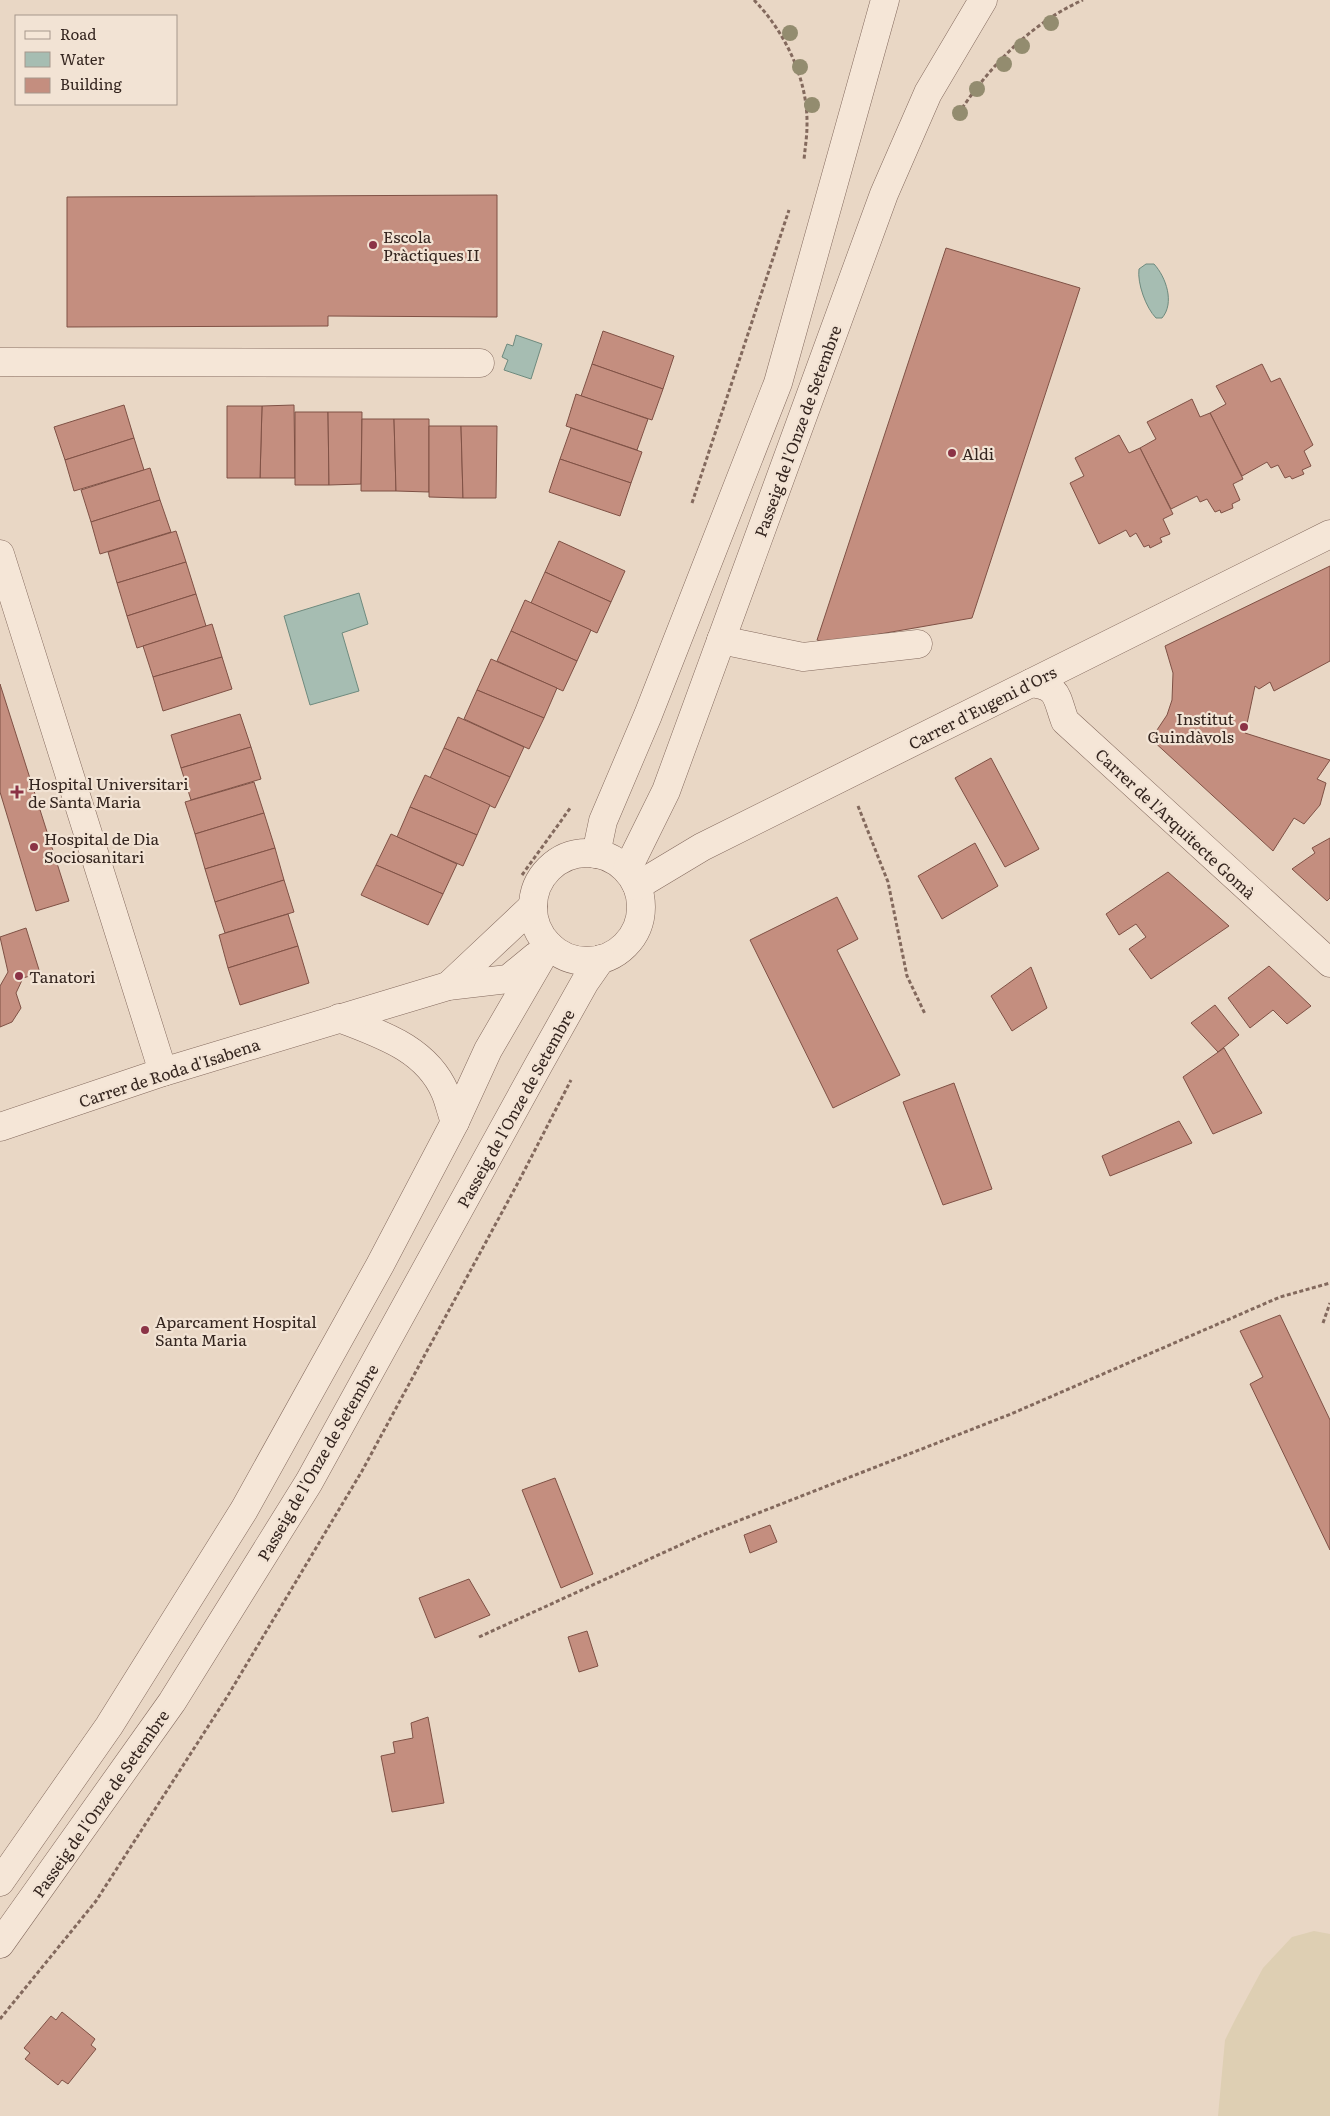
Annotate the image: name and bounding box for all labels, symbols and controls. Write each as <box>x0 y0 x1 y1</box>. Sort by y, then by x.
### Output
legend <box>15 15 178 105</box>
text: Road <box>60 22 96 45</box>
text: Water <box>60 47 105 70</box>
text: Building <box>60 72 122 95</box>
place label: Escola Pràctiques II <box>383 224 480 266</box>
marker: Escola Pràctiques II <box>367 239 379 251</box>
street label: Passeig de l'Onze de Setembre <box>747 322 847 540</box>
place label: Aldi <box>962 441 994 465</box>
marker: Aldi <box>946 447 958 459</box>
street label: Carrer d'Eugeni d'Ors <box>904 659 1060 755</box>
place label: Institut Guindàvols <box>1148 706 1235 748</box>
marker: Institut Guindàvols <box>1238 721 1250 733</box>
street label: Carrer de l'Arquitecte Gomà <box>1090 742 1262 904</box>
place label: Hospital Universitari de Santa Maria <box>28 771 188 813</box>
marker: Hospital Universitari de Santa Maria <box>10 785 24 799</box>
place label: Hospital de Dia Sociosanitari <box>44 826 160 868</box>
marker: Hospital de Dia Sociosanitari <box>28 841 40 853</box>
place label: Tanatori <box>29 964 95 988</box>
marker: Tanatori <box>13 970 25 982</box>
street label: Passeig de l'Onze de Setembre <box>450 1004 580 1212</box>
street label: Carrer de Roda d'Isabena <box>75 1031 263 1113</box>
place label: Aparcament Hospital Santa Maria <box>155 1309 317 1351</box>
marker: Aparcament Hospital Santa Maria <box>139 1324 151 1336</box>
street label: Passeig de l'Onze de Setembre <box>251 1359 383 1565</box>
street label: Passeig de l'Onze de Setembre <box>26 1704 174 1902</box>

